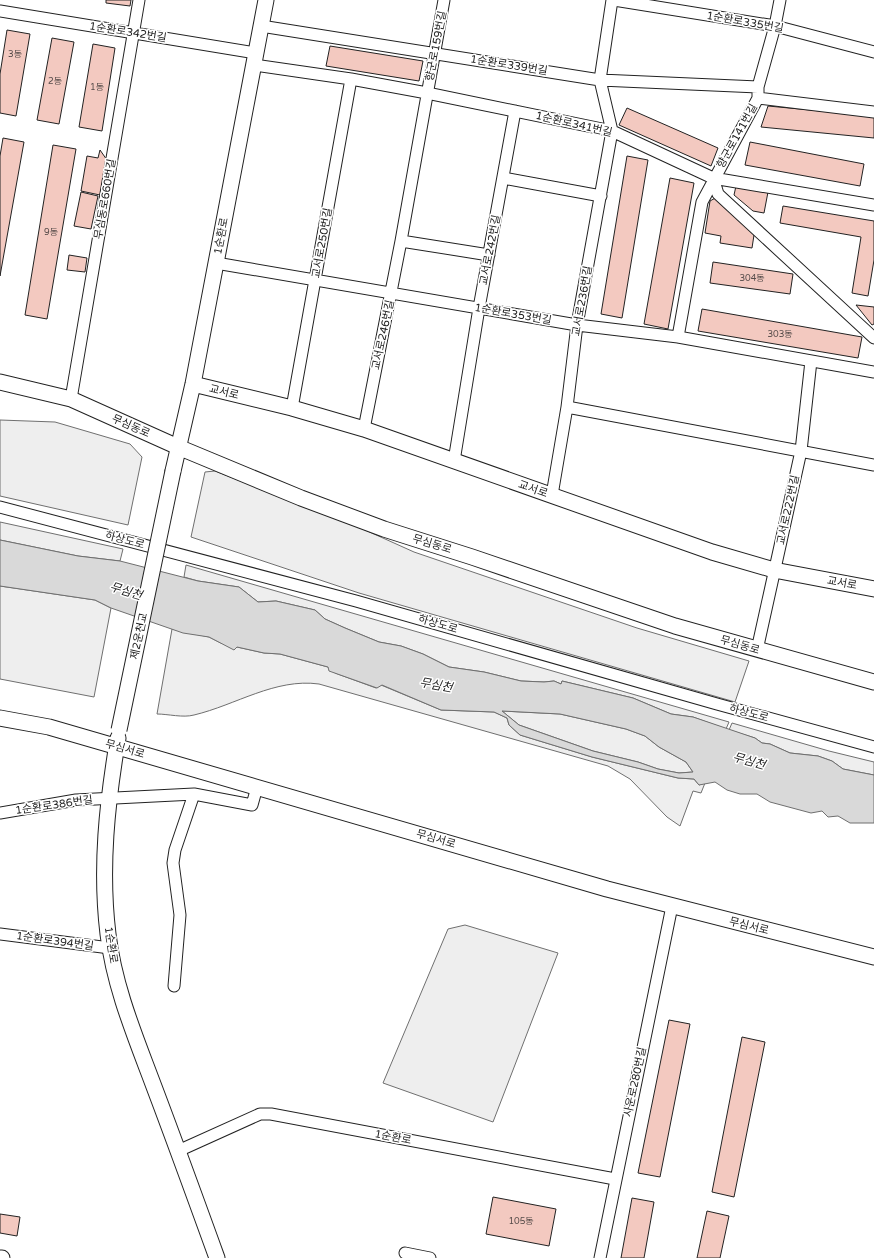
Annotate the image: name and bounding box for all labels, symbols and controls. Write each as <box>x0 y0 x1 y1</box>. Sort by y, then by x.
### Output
street label: 1순환로335번길 <box>705 9 785 35</box>
street label: 향군로159번길 <box>423 10 449 82</box>
street label: 1순환로342번길 <box>88 19 168 45</box>
house number: 3동 <box>8 49 22 60</box>
street label: 1순환로339번길 <box>469 52 549 78</box>
house number: 2동 <box>48 76 62 87</box>
house number: 1동 <box>90 82 104 93</box>
street label: 향군로141번길 <box>714 102 760 170</box>
street label: 1순환로341번길 <box>534 109 614 139</box>
street label: 무심동로660번길 <box>92 158 118 240</box>
street label: 교서로250번길 <box>309 207 335 279</box>
street label: 교서로242번길 <box>477 214 503 286</box>
street label: 1순환로 <box>211 216 231 256</box>
house number: 9동 <box>44 227 58 238</box>
street label: 교서로236번길 <box>569 265 595 337</box>
house number: 304동 <box>739 273 765 284</box>
street label: 교서로246번길 <box>369 299 397 371</box>
street label: 1순환로353번길 <box>473 301 553 327</box>
house number: 303동 <box>767 329 793 340</box>
street label: 교서로 <box>208 382 240 402</box>
street label: 무심동로 <box>110 412 152 440</box>
street label: 교서로222번길 <box>774 474 802 546</box>
street label: 교서로 <box>517 478 549 500</box>
street label: 하상도로 <box>104 528 146 552</box>
street label: 무심동로 <box>411 532 453 556</box>
street label: 교서로 <box>826 574 858 592</box>
water label: 무심천 <box>108 579 146 603</box>
street label: 제2운천교 <box>128 611 150 661</box>
street label: 하상도로 <box>417 612 459 636</box>
street label: 무심동로 <box>719 633 761 657</box>
water label: 무심천 <box>418 675 455 695</box>
street label: 하상도로 <box>728 701 770 725</box>
street label: 무심서로 <box>104 737 146 761</box>
water label: 무심천 <box>731 750 769 773</box>
street label: 1순환로386번길 <box>14 793 94 817</box>
street label: 무심서로 <box>415 827 457 851</box>
street label: 무심서로 <box>728 915 770 937</box>
street label: 1순환로 <box>102 926 120 964</box>
street label: 1순환로394번길 <box>15 929 95 953</box>
street label: 사운로280번길 <box>621 1046 649 1118</box>
street label: 1순환로 <box>373 1127 413 1147</box>
house number: 105동 <box>508 1216 534 1227</box>

